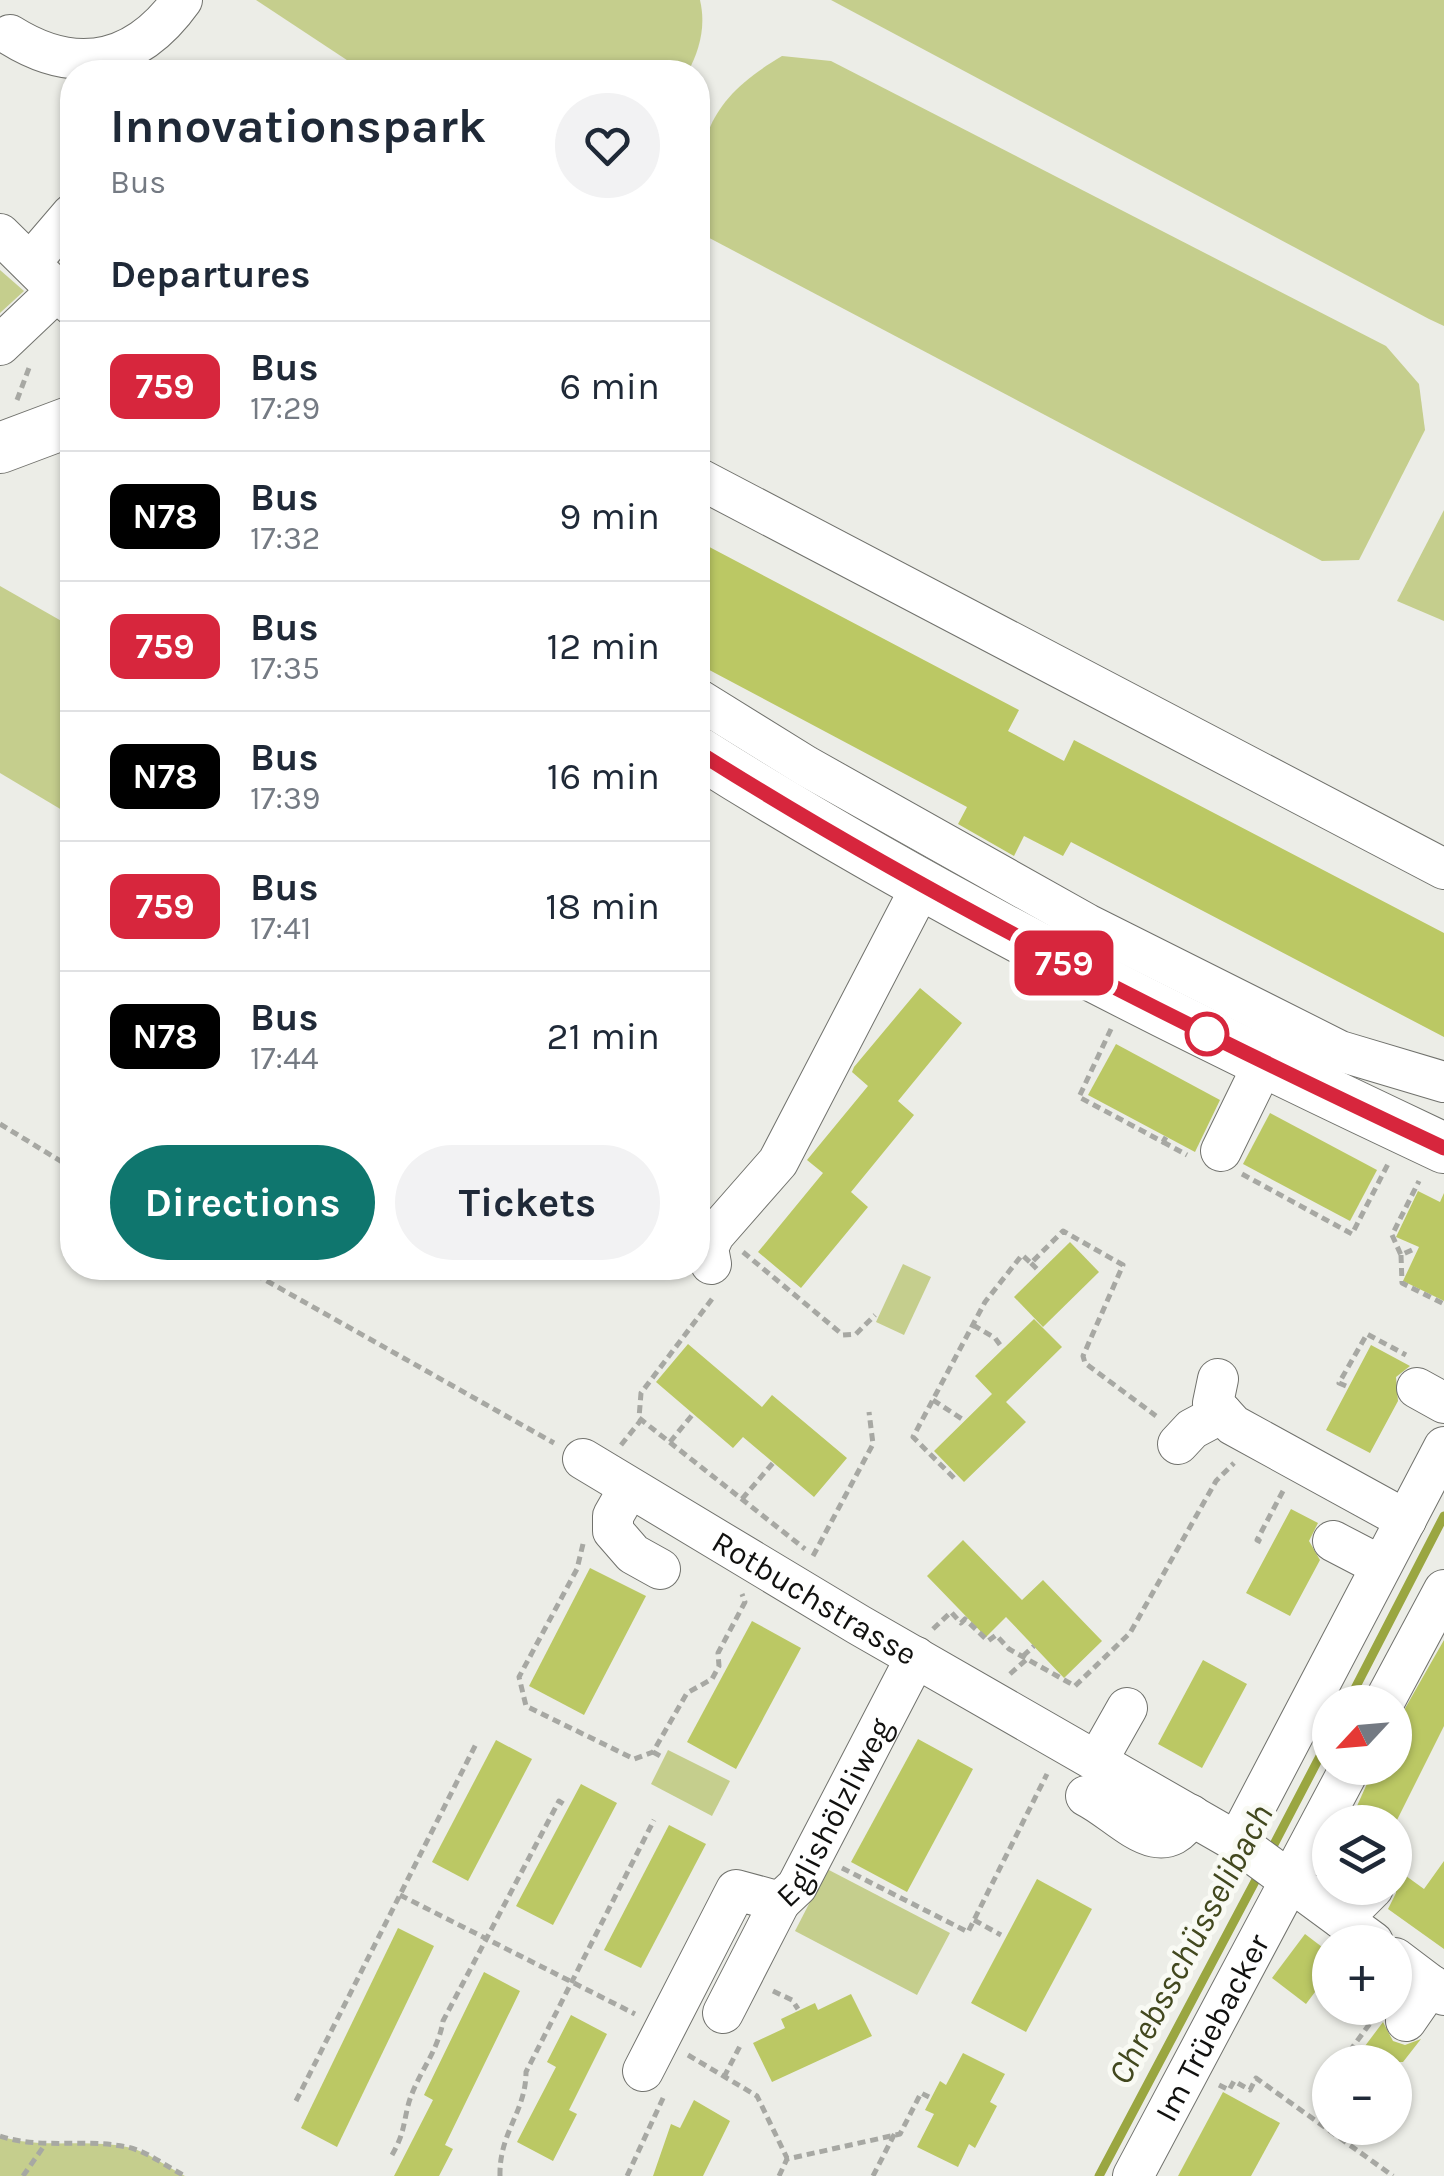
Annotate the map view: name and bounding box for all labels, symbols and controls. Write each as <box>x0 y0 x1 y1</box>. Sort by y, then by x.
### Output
button: heart <box>555 93 660 198</box>
text: Innovationspark <box>110 98 486 154</box>
text: Bus <box>110 164 166 201</box>
text: Departures <box>110 252 310 297</box>
text: Bus <box>250 345 319 390</box>
text: 6 min <box>559 364 660 409</box>
text: 759 <box>135 366 195 407</box>
text: 17:29 <box>250 390 320 427</box>
text: Bus <box>250 475 319 520</box>
text: 9 min <box>559 494 660 539</box>
text: N78 <box>132 496 198 537</box>
text: 17:32 <box>250 520 320 557</box>
text: Bus <box>250 605 319 650</box>
text: 12 min <box>547 624 660 669</box>
text: 759 <box>135 626 195 667</box>
text: 17:35 <box>250 650 320 687</box>
text: Bus <box>250 735 319 780</box>
text: 16 min <box>547 754 660 799</box>
text: N78 <box>132 756 198 797</box>
text: 17:39 <box>250 780 320 817</box>
text: Bus <box>250 865 319 910</box>
text: 18 min <box>545 884 660 929</box>
text: 759 <box>135 886 195 927</box>
text: 17:41 <box>250 910 311 947</box>
line badge: 759 <box>1006 930 1122 996</box>
text: 759 <box>1034 943 1094 984</box>
text: Bus <box>250 995 319 1040</box>
unlabelled marker <box>1186 1013 1228 1055</box>
text: 21 min <box>547 1014 660 1059</box>
text: N78 <box>132 1016 198 1057</box>
text: 17:44 <box>250 1040 319 1077</box>
button: Directions <box>110 1145 375 1260</box>
button: Tickets <box>395 1145 660 1260</box>
street label: Rotbuchstrasse <box>705 1523 923 1673</box>
north arrow <box>1312 1685 1412 1785</box>
map controls <box>1312 1685 1412 2145</box>
street label: Eglishölzliweg <box>769 1712 900 1915</box>
water label: Chrebsschüsselibach <box>1099 1797 1282 2091</box>
button: layers <box>1312 1805 1412 1905</box>
button: + <box>1312 1925 1412 2025</box>
street label: Im Trüebacker <box>1147 1928 1277 2128</box>
button: − <box>1312 2045 1412 2145</box>

